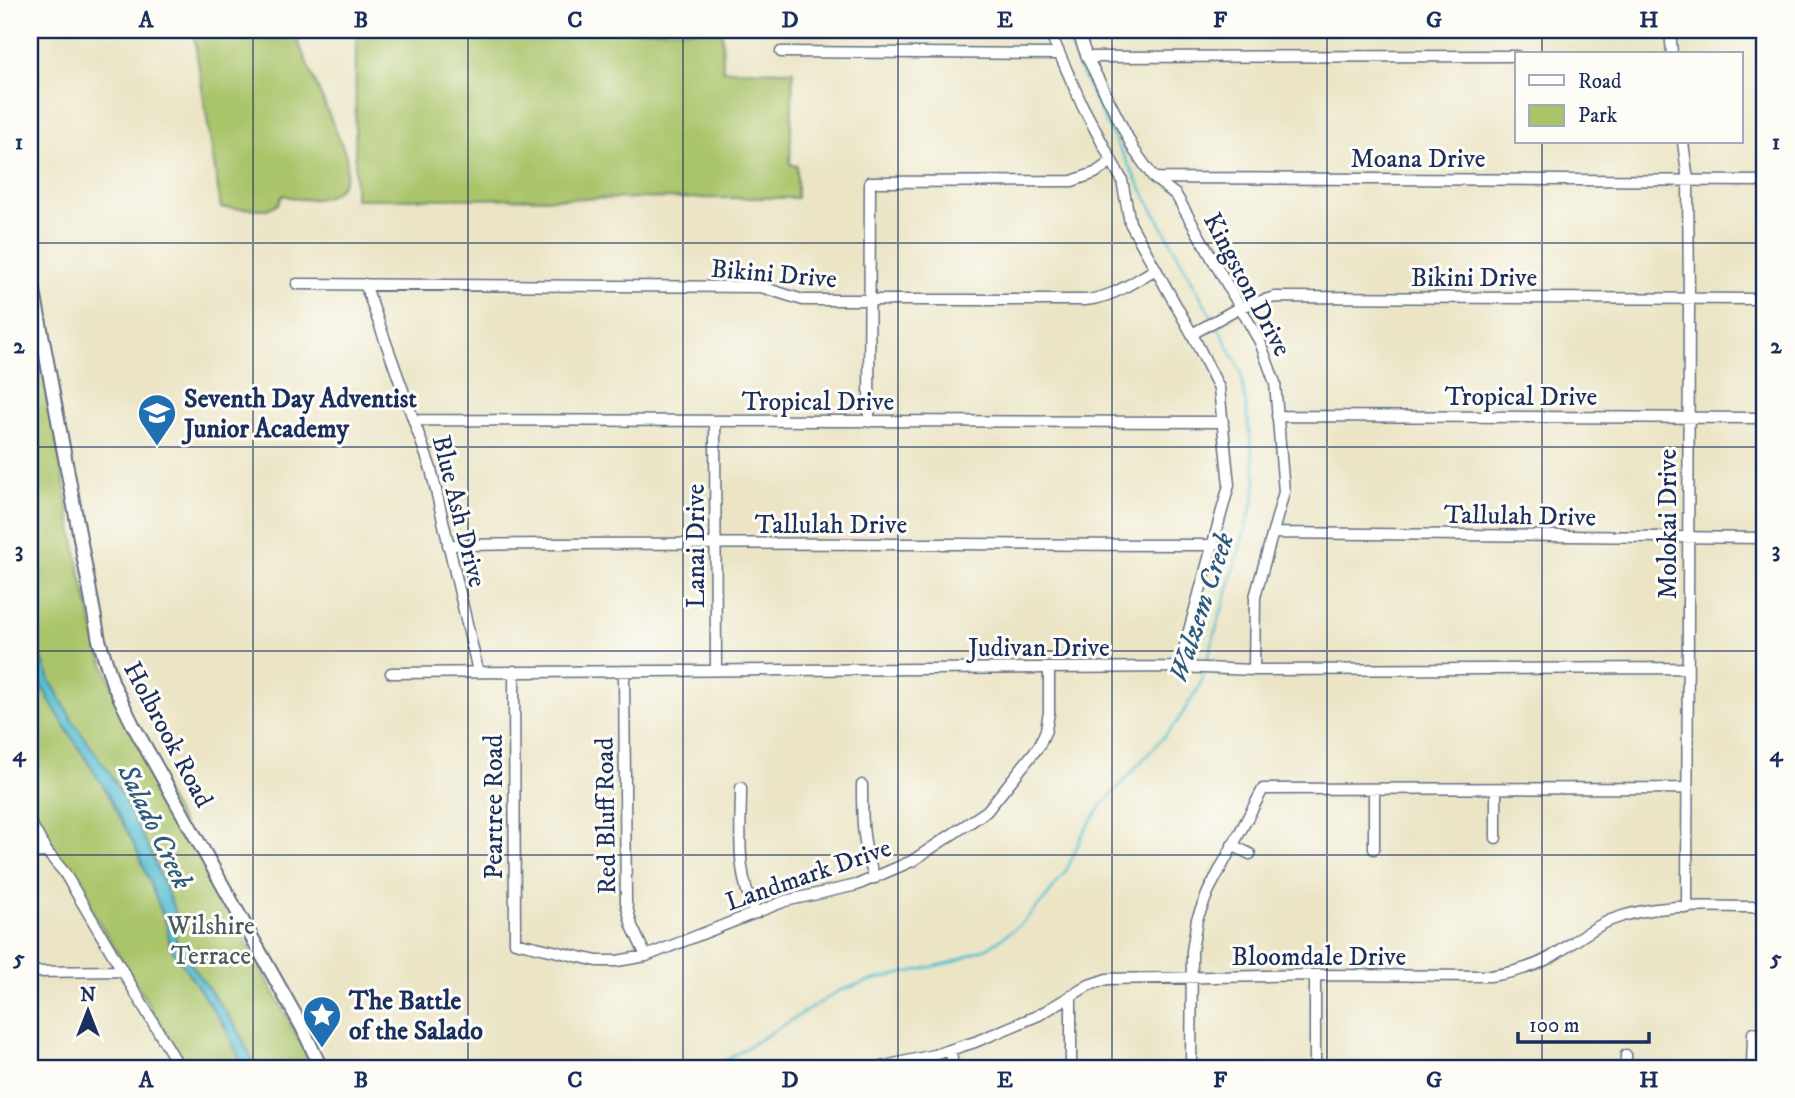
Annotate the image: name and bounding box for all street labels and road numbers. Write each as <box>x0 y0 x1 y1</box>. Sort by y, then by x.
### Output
street label: Moana Drive <box>1350 143 1486 176</box>
street label: Kingston Drive <box>1195 207 1298 362</box>
street label: Bikini Drive <box>709 253 838 296</box>
street label: Bikini Drive <box>1411 262 1537 295</box>
street label: Tropical Drive <box>1445 381 1597 414</box>
street label: Tropical Drive <box>742 386 894 419</box>
street label: Blue Ash Drive <box>424 432 493 591</box>
street label: Molokai Drive <box>1652 449 1685 599</box>
street label: Lanai Drive <box>680 484 713 608</box>
street label: Tallulah Drive <box>1443 499 1596 534</box>
street label: Tallulah Drive <box>755 509 907 542</box>
street label: Judivan Drive <box>966 632 1110 665</box>
street label: Holbrook Road <box>115 656 220 814</box>
street label: Peartree Road <box>478 734 511 880</box>
street label: Red Bluff Road <box>589 737 624 895</box>
street label: Landmark Drive <box>721 832 896 919</box>
street label: Bloomdale Drive <box>1232 941 1406 974</box>

